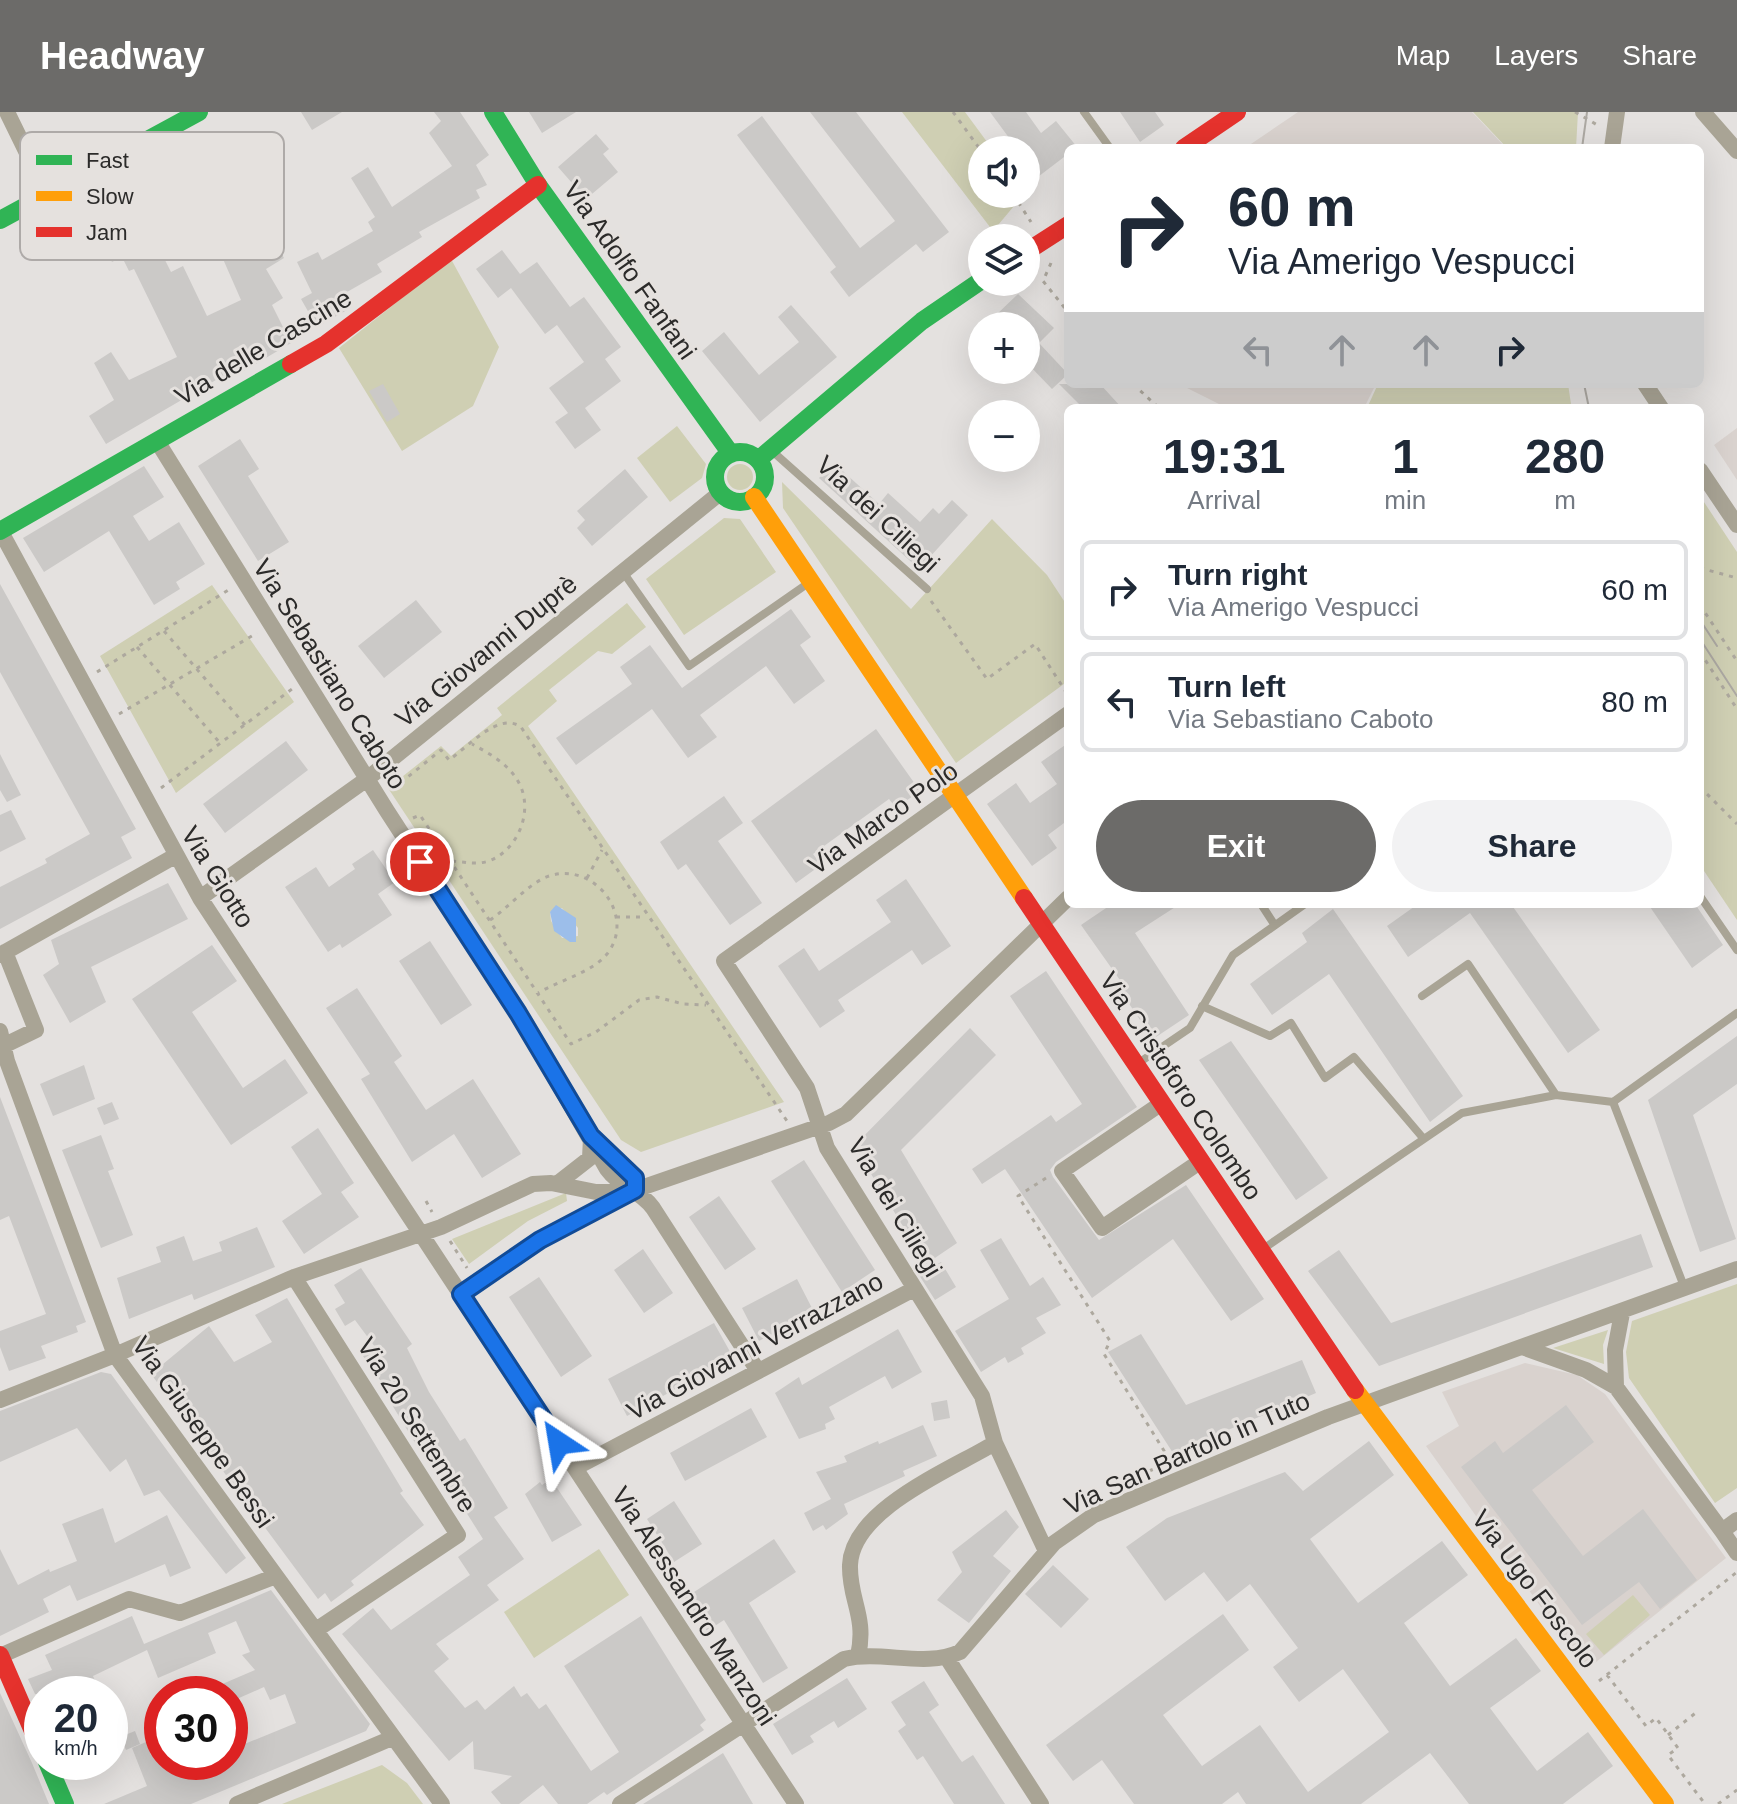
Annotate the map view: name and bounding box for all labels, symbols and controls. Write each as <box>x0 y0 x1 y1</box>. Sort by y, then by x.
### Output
text: Headway <box>40 35 205 77</box>
text: Map <box>1396 40 1450 71</box>
text: Layers <box>1494 40 1578 71</box>
text: Share <box>1622 40 1697 71</box>
legend <box>20 132 284 260</box>
map controls <box>968 136 1040 472</box>
button: sound <box>968 136 1040 208</box>
text: Fast <box>86 148 129 173</box>
street label: Via Adolfo Fanfani <box>557 175 703 365</box>
text: 60 m <box>1228 175 1356 238</box>
icon: right <box>1096 176 1200 280</box>
text: Slow <box>86 184 134 209</box>
text: Jam <box>86 220 128 245</box>
button: layers <box>968 224 1040 296</box>
text: Via Amerigo Vespucci <box>1228 241 1576 282</box>
street label: Via delle Cascine <box>169 283 357 411</box>
button: + <box>968 312 1040 384</box>
icon: left <box>1236 328 1280 372</box>
icon: ahead <box>1320 328 1364 372</box>
icon: ahead <box>1404 328 1448 372</box>
icon: right <box>1488 328 1532 372</box>
button: − <box>968 400 1040 472</box>
text: 19:31 <box>1163 430 1286 483</box>
text: 1 <box>1392 430 1419 483</box>
text: 280 <box>1525 430 1605 483</box>
street label: Via dei Ciliegi <box>810 449 946 579</box>
text: Arrival <box>1187 485 1261 515</box>
text: min <box>1384 485 1426 515</box>
text: m <box>1554 485 1576 515</box>
street label: Via Sebastiano Caboto <box>247 553 413 795</box>
text: Turn right <box>1168 558 1307 591</box>
icon: right <box>1100 568 1144 612</box>
street label: Via Giovanni Duprè <box>389 569 583 733</box>
text: 60 m <box>1601 573 1668 606</box>
text: Via Amerigo Vespucci <box>1168 592 1419 622</box>
text: Turn left <box>1168 670 1286 703</box>
icon: left <box>1100 680 1144 724</box>
text: 80 m <box>1601 685 1668 718</box>
text: Via Sebastiano Caboto <box>1168 704 1434 734</box>
street label: Via Marco Polo <box>802 755 964 881</box>
button: Exit <box>1096 800 1376 892</box>
button: Share <box>1392 800 1672 892</box>
street label: Via Giotto <box>175 821 261 933</box>
pin <box>386 828 454 896</box>
icon: arrive <box>398 840 442 884</box>
street label: Via Cristoforo Colombo <box>1094 966 1268 1206</box>
street label: Via dei Ciliegi <box>842 1132 948 1282</box>
street label: Via Giovanni Verrazzano <box>622 1266 888 1426</box>
street label: Via Giuseppe Bessi <box>126 1331 280 1533</box>
street label: Via 20 Settembre <box>351 1332 483 1518</box>
street label: Via San Bartolo in Tuto <box>1060 1385 1314 1521</box>
position arrow <box>517 1401 601 1485</box>
street label: Via Alessandro Manzoni <box>606 1481 782 1731</box>
street label: Via Ugo Foscolo <box>1466 1504 1604 1674</box>
speed limit sign: 30 <box>144 1676 248 1780</box>
text: 20 <box>54 1696 98 1740</box>
text: km/h <box>54 1737 98 1759</box>

